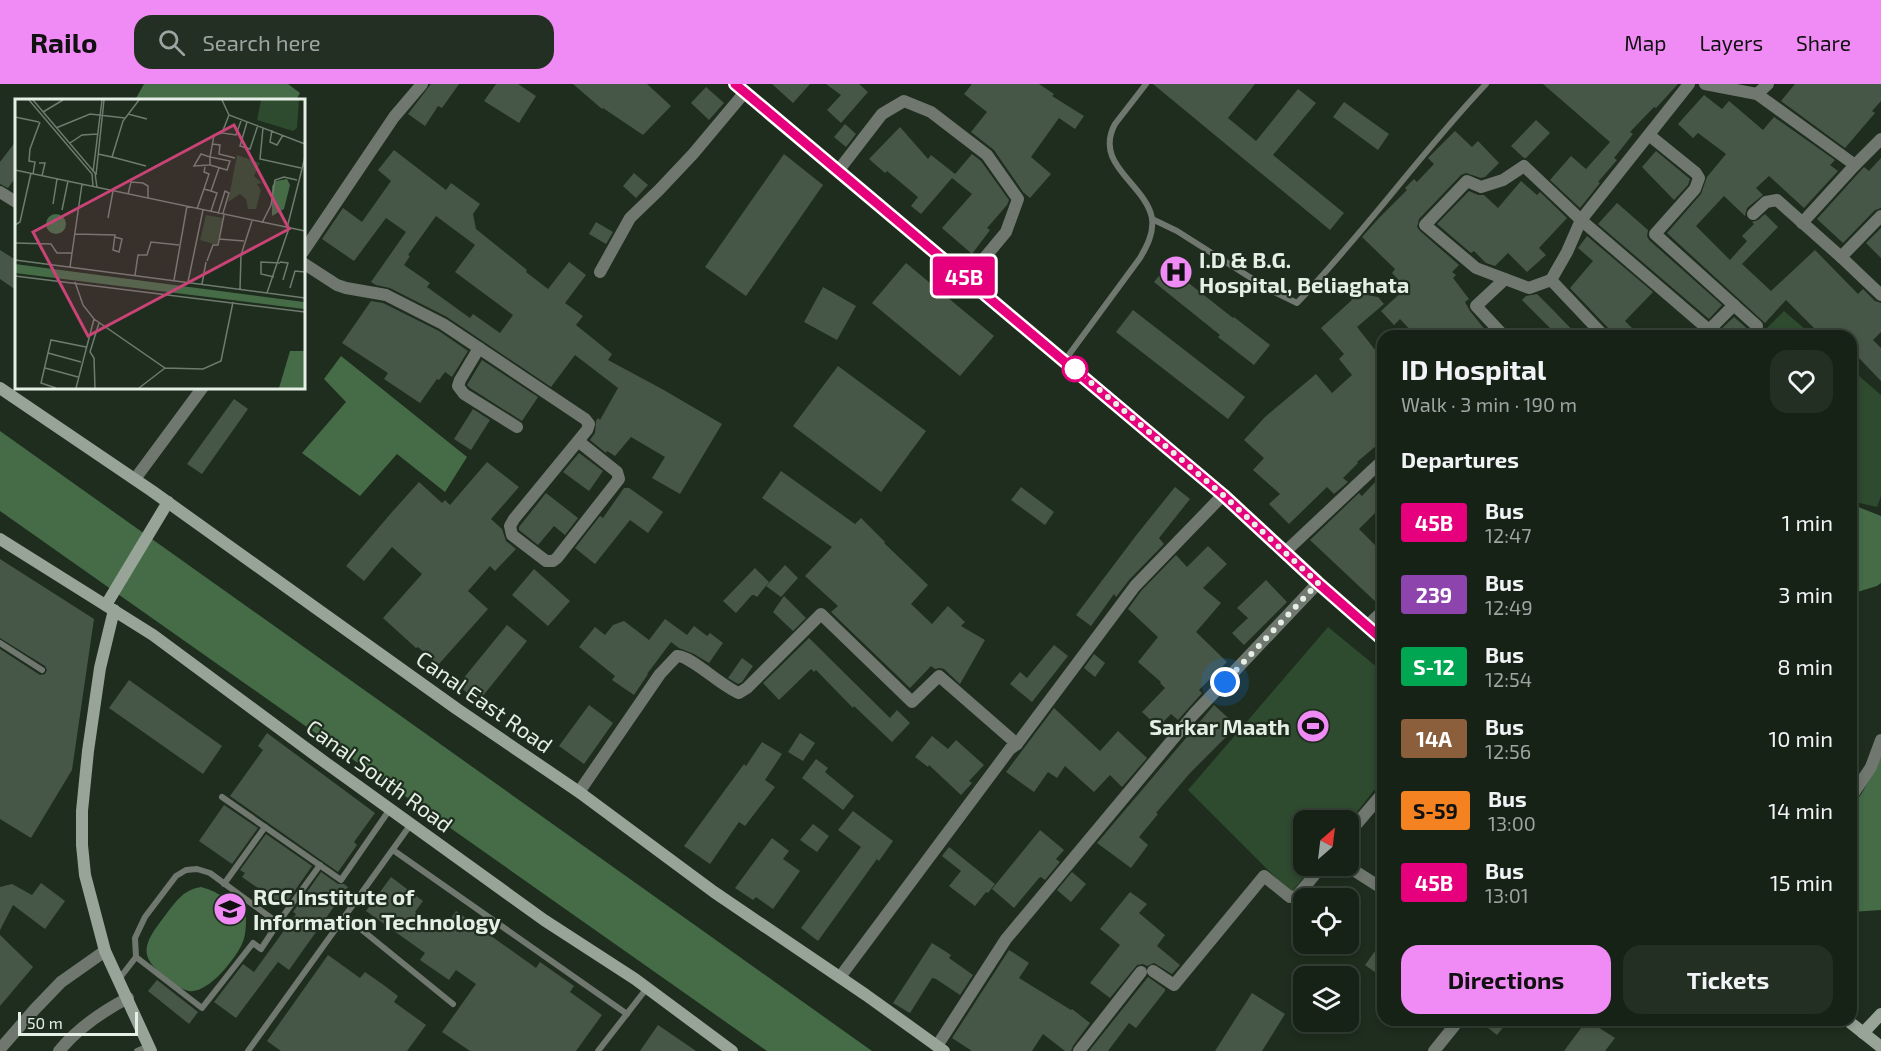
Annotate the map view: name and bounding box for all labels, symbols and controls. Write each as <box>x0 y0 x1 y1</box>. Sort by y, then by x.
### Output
search box <box>134 15 554 69</box>
text: Railo <box>30 25 98 59</box>
icon: search <box>155 26 188 59</box>
text: Search here <box>203 29 321 55</box>
text: Map <box>1624 30 1666 55</box>
text: Layers <box>1699 30 1763 55</box>
text: Share <box>1796 30 1851 55</box>
inset map <box>15 99 304 388</box>
place label: I.D & B.G. Hospital, Beliaghata <box>1199 246 1409 297</box>
hospital icon: I.D & B.G. Hospital, Beliaghata <box>1158 254 1194 290</box>
line badge: 45B <box>930 256 998 296</box>
text: 45B <box>945 264 983 289</box>
button: heart <box>1770 350 1833 413</box>
text: ID Hospital <box>1401 352 1546 386</box>
unlabelled marker <box>1062 356 1088 382</box>
text: Walk · 3 min · 190 m <box>1401 392 1577 416</box>
text: Departures <box>1401 446 1519 472</box>
text: Bus <box>1485 497 1524 523</box>
text: 1 min <box>1782 509 1833 535</box>
text: 45B <box>1415 510 1453 535</box>
text: 12:47 <box>1485 523 1531 547</box>
text: Bus <box>1485 569 1524 595</box>
text: 3 min <box>1778 581 1833 607</box>
text: 239 <box>1416 582 1452 607</box>
text: 12:49 <box>1485 595 1533 619</box>
text: Bus <box>1485 641 1524 667</box>
street label: Canal East Road <box>412 644 558 758</box>
text: 8 min <box>1777 653 1833 679</box>
text: S-12 <box>1413 654 1455 679</box>
your location <box>1210 667 1240 697</box>
text: 12:54 <box>1485 667 1532 691</box>
sports icon: Sarkar Maath <box>1295 708 1331 744</box>
street label: Canal South Road <box>302 713 458 837</box>
place label: Sarkar Maath <box>1149 713 1290 739</box>
text: Bus <box>1485 713 1524 739</box>
text: 10 min <box>1769 725 1833 751</box>
text: 14A <box>1416 726 1452 751</box>
text: 12:56 <box>1485 739 1531 763</box>
text: Bus <box>1488 785 1527 811</box>
text: 14 min <box>1768 797 1833 823</box>
text: S-59 <box>1413 798 1458 823</box>
north arrow <box>1293 810 1359 876</box>
map controls <box>1293 810 1359 1032</box>
text: 13:00 <box>1488 811 1536 835</box>
text: Bus <box>1485 857 1524 883</box>
text: 15 min <box>1770 869 1833 895</box>
text: 45B <box>1415 870 1453 895</box>
place label: RCC Institute of Information Technology <box>253 883 501 935</box>
text: 13:01 <box>1485 883 1529 907</box>
button: locate <box>1293 888 1359 954</box>
school or university icon: RCC Institute of Information Technology <box>212 891 248 927</box>
button: Directions <box>1401 945 1611 1014</box>
button: Tickets <box>1623 945 1833 1014</box>
button: layers <box>1293 966 1359 1032</box>
scale bar <box>18 1009 138 1036</box>
text: 50 m <box>27 1013 63 1032</box>

